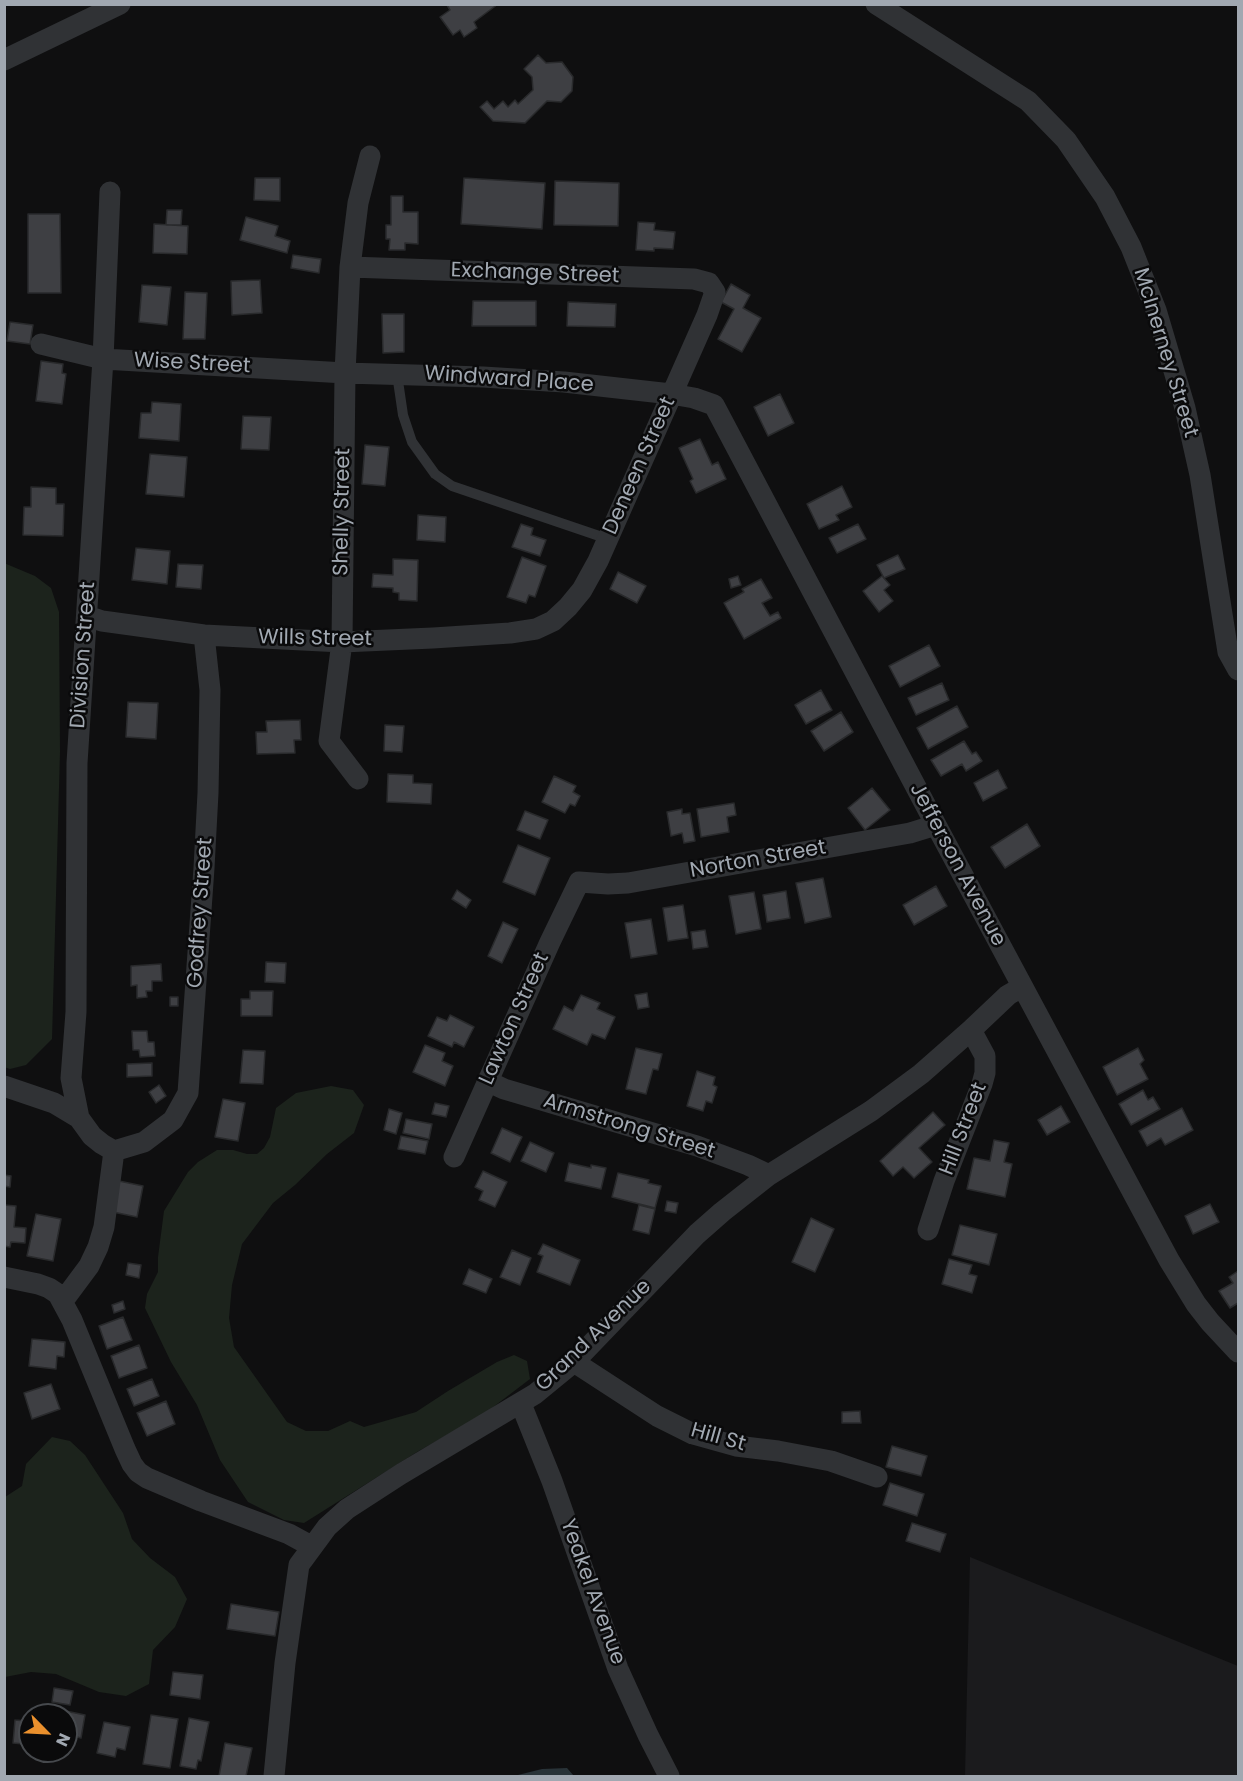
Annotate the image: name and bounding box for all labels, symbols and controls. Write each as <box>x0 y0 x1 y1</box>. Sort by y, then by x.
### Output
street label: Exchange Street <box>450 258 620 290</box>
street label: McInerney Street <box>1127 265 1203 441</box>
street label: Wise Street <box>133 348 251 380</box>
street label: Windward Place <box>424 362 594 398</box>
street label: Deneen Street <box>598 393 682 539</box>
street label: Shelly Street <box>329 448 357 576</box>
street label: Division Street <box>66 581 102 729</box>
street label: Wills Street <box>258 625 372 653</box>
street label: Jefferson Avenue <box>903 779 1011 951</box>
street label: Norton Street <box>688 836 828 884</box>
street label: Godfrey Street <box>183 837 219 989</box>
street label: Lawton Street <box>475 949 555 1089</box>
street label: Hill Street <box>935 1079 993 1179</box>
street label: Armstrong Street <box>540 1089 718 1165</box>
street label: Grand Avenue <box>531 1275 657 1397</box>
street label: Hill St <box>688 1418 748 1458</box>
street label: Yeakel Avenue <box>554 1516 630 1668</box>
north arrow <box>18 1703 78 1763</box>
text: N <box>50 1730 76 1750</box>

